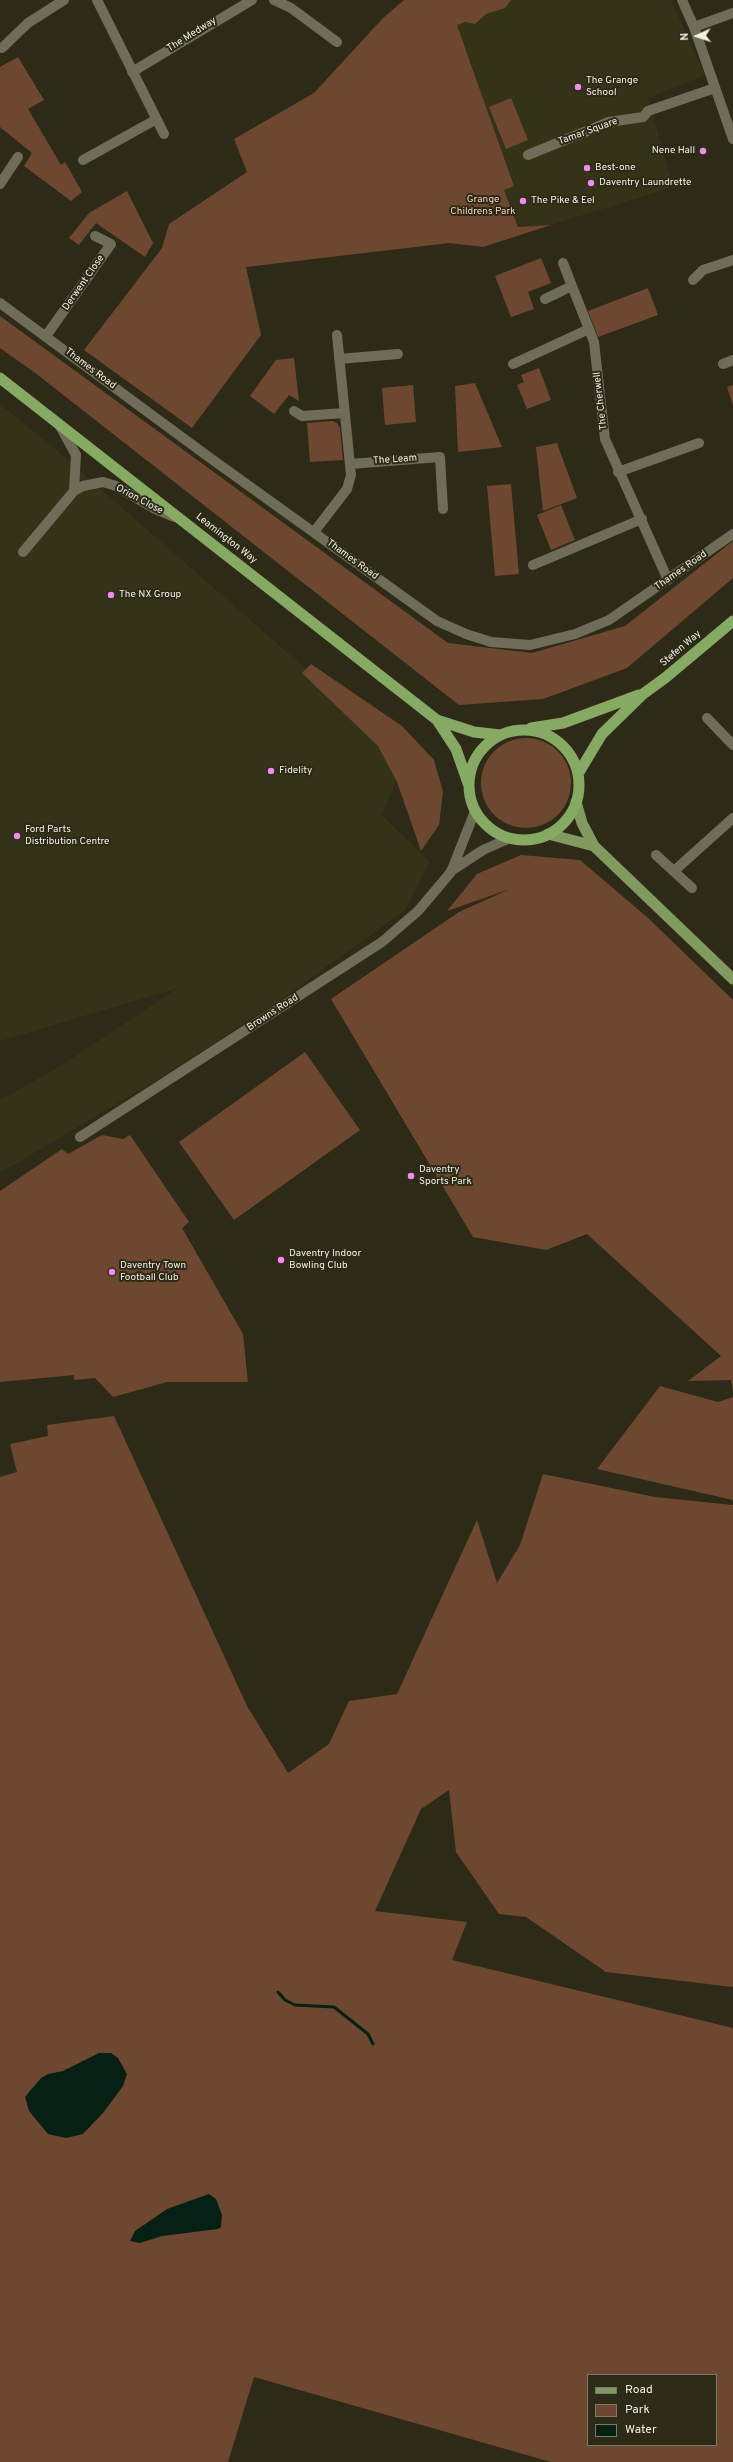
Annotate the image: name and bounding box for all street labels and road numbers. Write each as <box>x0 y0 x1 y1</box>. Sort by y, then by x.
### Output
street label: The Medway <box>165 15 219 55</box>
street label: Tamar Square <box>557 116 619 148</box>
street label: Derwent Close <box>61 253 107 313</box>
street label: Thames Road <box>62 346 118 392</box>
street label: The Cherwell <box>591 371 611 431</box>
street label: The Leam <box>373 452 417 468</box>
street label: Orion Close <box>113 483 165 517</box>
street label: Leamington Way <box>193 511 259 567</box>
street label: Thames Road <box>324 537 380 583</box>
street label: Thames Road <box>653 549 709 593</box>
street label: Stefen Way <box>658 628 704 670</box>
street label: Browns Road <box>245 992 301 1034</box>

